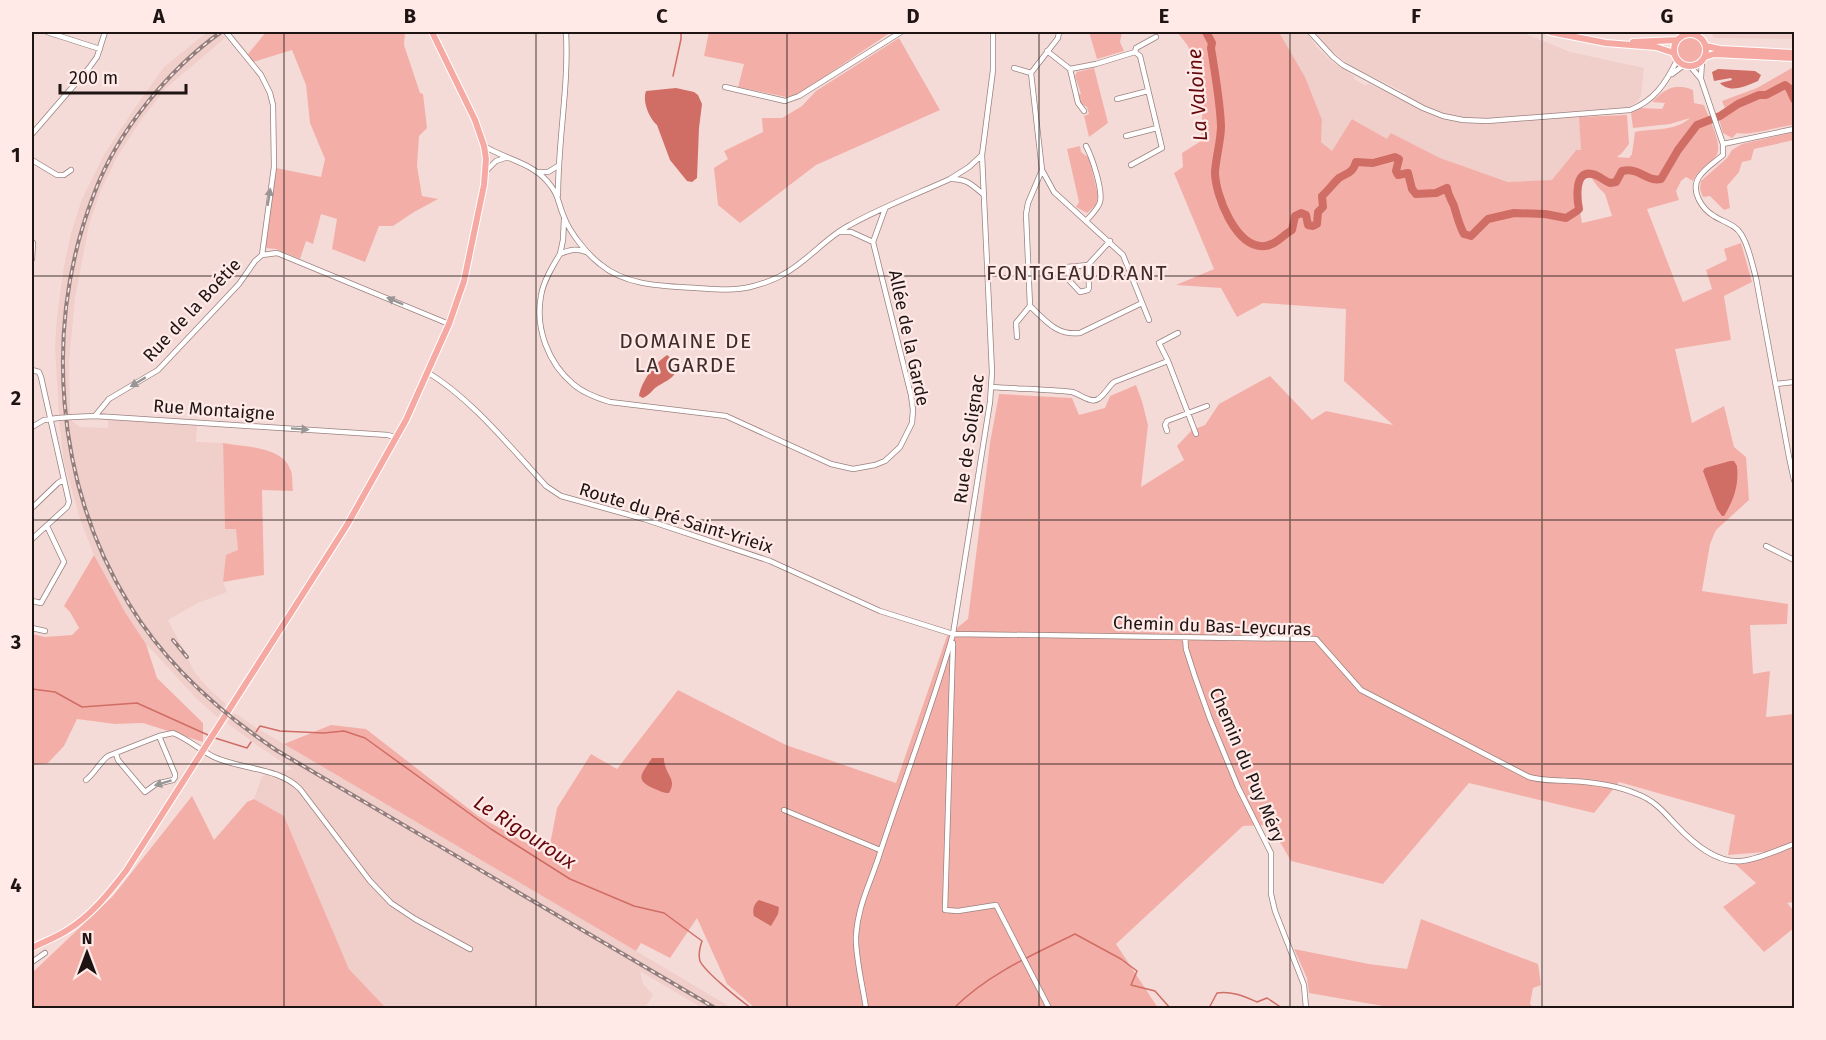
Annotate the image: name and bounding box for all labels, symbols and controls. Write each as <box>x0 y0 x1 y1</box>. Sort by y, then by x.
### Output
text: A <box>152 4 166 28</box>
text: B <box>404 4 416 28</box>
text: C <box>656 4 668 28</box>
text: D <box>906 4 920 28</box>
text: E <box>1159 4 1169 28</box>
text: F <box>1411 4 1421 28</box>
text: G <box>1661 4 1673 28</box>
water label: La Valoine <box>1182 48 1212 142</box>
scale bar <box>60 57 186 95</box>
text: 200 m <box>69 67 118 89</box>
text: 1 <box>11 143 21 167</box>
one-way arrow <box>265 187 274 206</box>
street label: Rue de la Boétie <box>138 254 246 366</box>
district label: FONTGEAUDRANT <box>986 260 1168 286</box>
street label: Allée de la Garde <box>884 268 934 408</box>
one-way arrow <box>385 296 403 306</box>
district label: DOMAINE DE LA GARDE <box>619 328 753 378</box>
street label: Rue de Solignac <box>949 373 989 505</box>
one-way arrow <box>130 376 146 387</box>
text: 2 <box>11 386 21 410</box>
street label: Rue Montaigne <box>152 395 276 425</box>
one-way arrow <box>291 424 310 434</box>
street label: Route du Pré Saint-Yrieix <box>576 478 776 558</box>
street label: Chemin du Bas-Leycuras <box>1112 612 1312 640</box>
text: 3 <box>10 630 21 654</box>
street label: Chemin du Puy Méry <box>1204 684 1290 846</box>
one-way arrow <box>154 779 172 788</box>
water label: Le Rigouroux <box>469 790 581 874</box>
text: 4 <box>10 873 22 897</box>
north arrow <box>57 923 117 983</box>
text: N <box>82 929 92 948</box>

